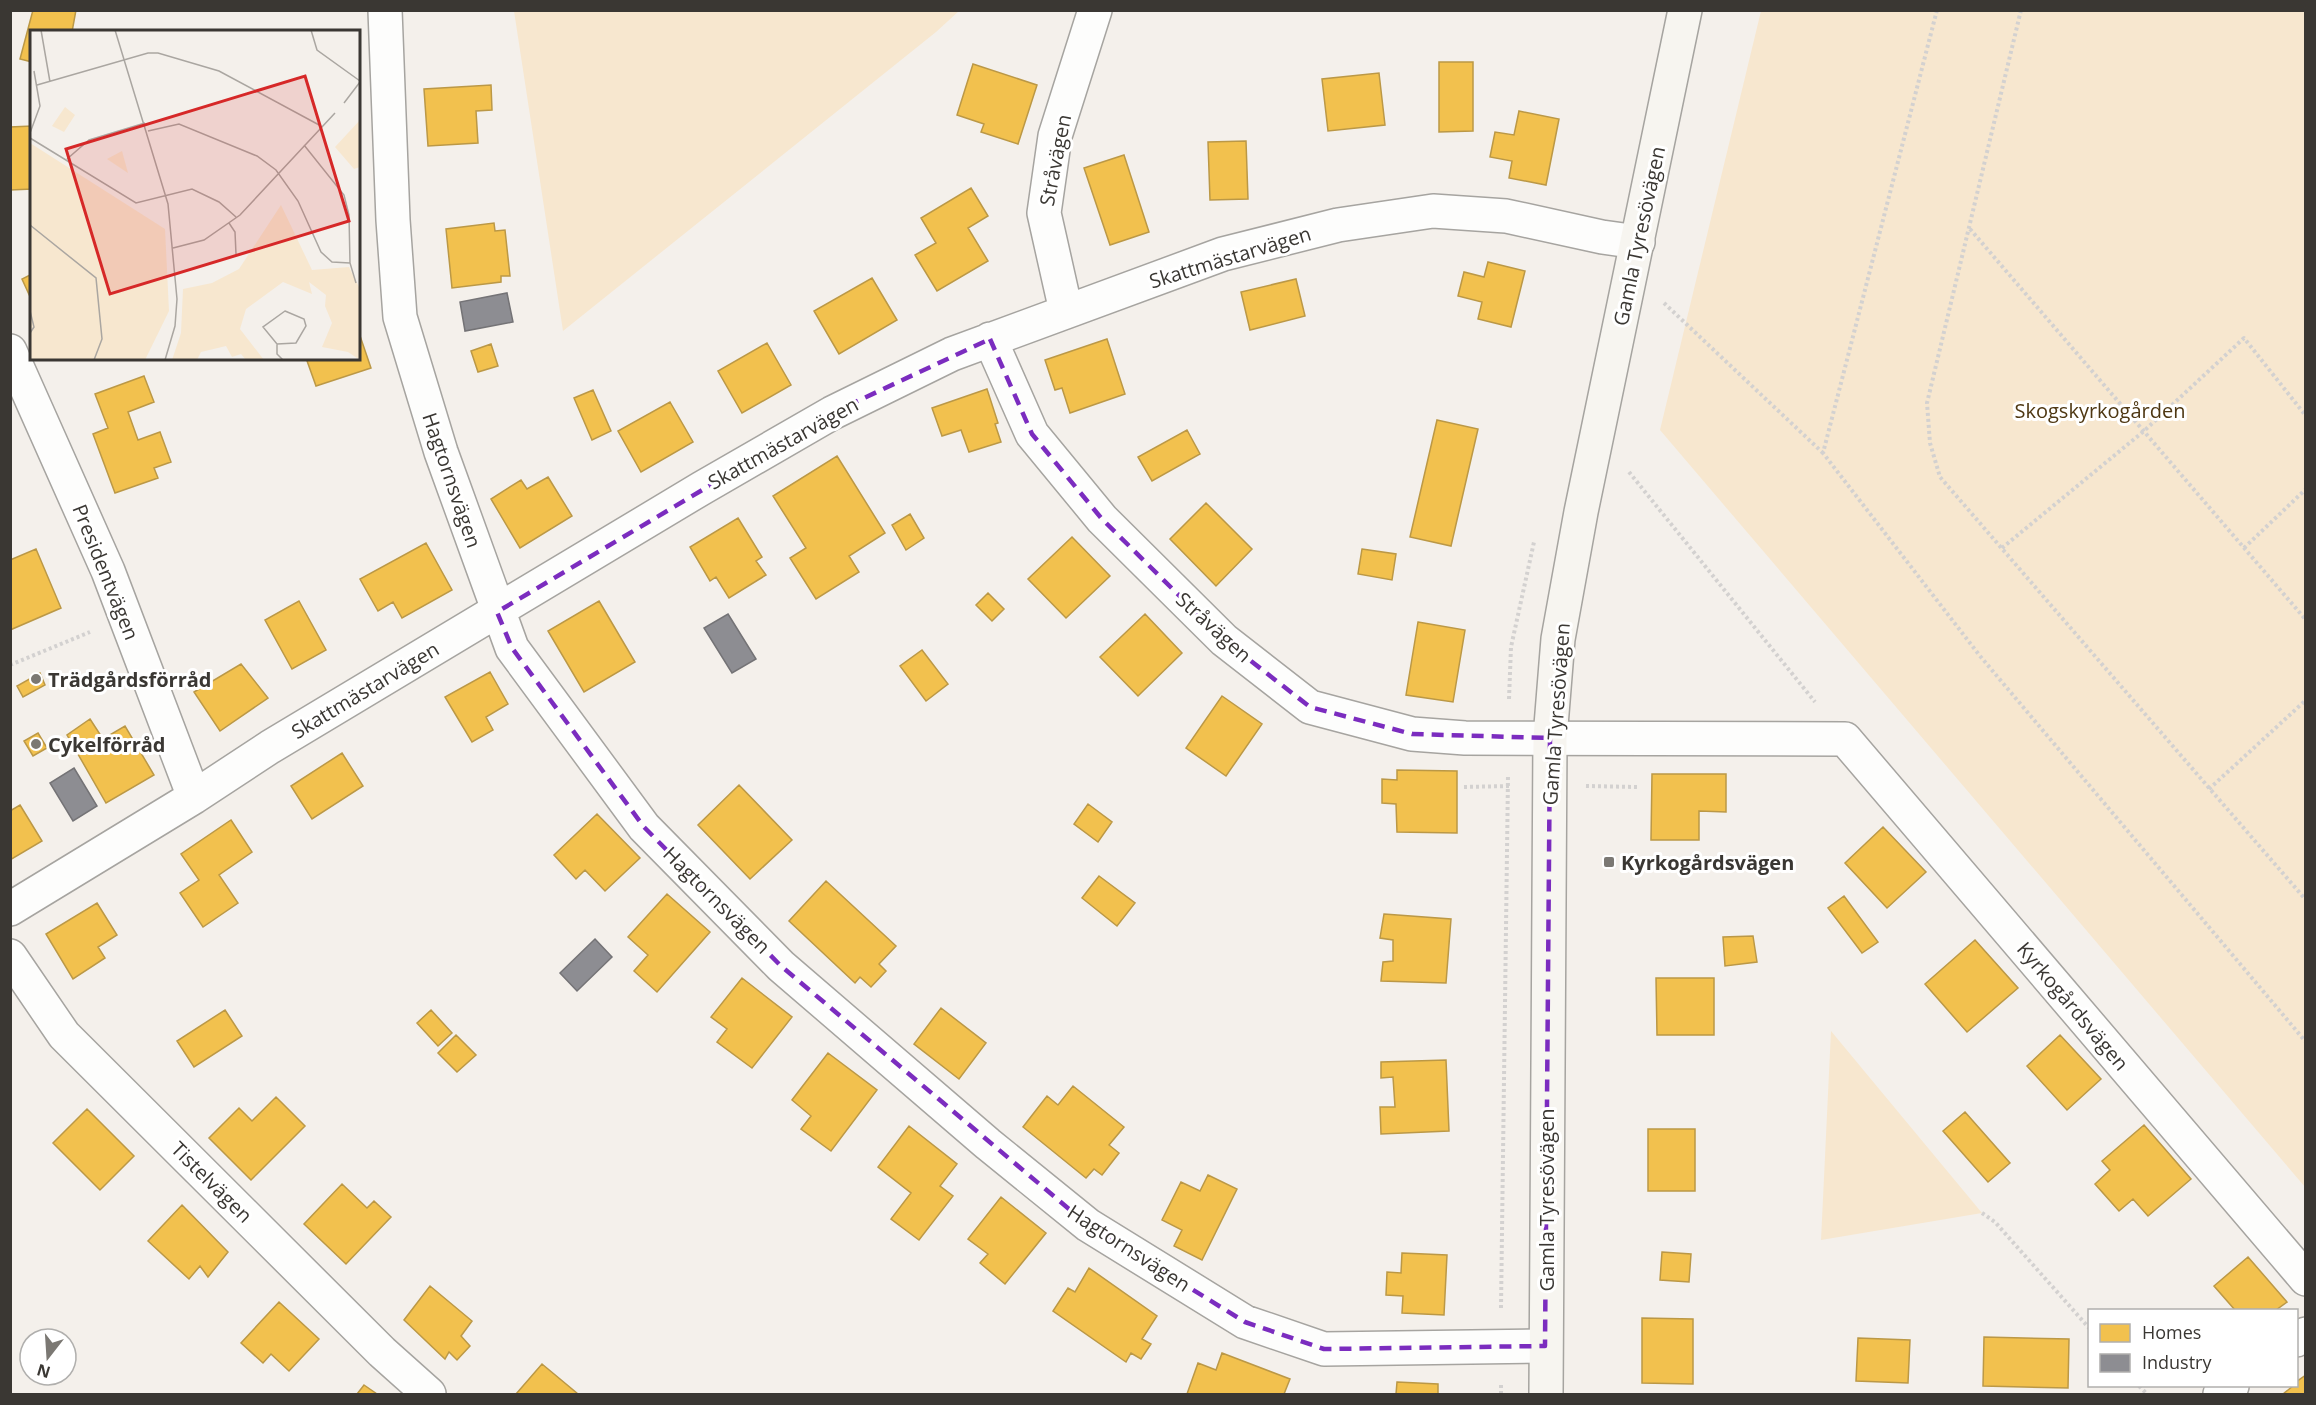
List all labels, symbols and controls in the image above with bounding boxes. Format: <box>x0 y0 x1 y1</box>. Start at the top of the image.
inset map <box>30 30 360 360</box>
street label: Stråvägen <box>1033 112 1077 208</box>
street label: Gamla Tyresövägen <box>1607 144 1671 328</box>
street label: Skattmästarvägen <box>1146 220 1314 294</box>
street label: Skattmästarvägen <box>703 390 863 496</box>
park label: Skogskyrkogården <box>2014 397 2186 424</box>
street label: Hagtornsvägen <box>416 409 488 551</box>
street label: Presidentvägen <box>66 500 146 644</box>
street label: Stråvägen <box>1170 586 1258 668</box>
street label: Gamla Tyresövägen <box>1536 622 1576 806</box>
street label: Skattmästarvägen <box>286 635 444 745</box>
place label: Trädgårdsförråd <box>48 666 212 693</box>
marker: Trädgårdsförråd <box>29 672 43 686</box>
place label: Cykelförråd <box>48 731 165 758</box>
marker: Cykelförråd <box>29 737 43 751</box>
street label: Hagtornsvägen <box>657 840 777 960</box>
place label: Kyrkogårdsvägen <box>1621 849 1794 876</box>
marker: Kyrkogårdsvägen <box>1602 855 1616 869</box>
street label: Kyrkogårdsvägen <box>2011 936 2135 1076</box>
street label: Gamla Tyresövägen <box>1533 1109 1560 1292</box>
street label: Tistelvägen <box>166 1136 258 1228</box>
street label: Hagtornsvägen <box>1062 1198 1196 1298</box>
legend <box>2088 1309 2298 1387</box>
text: Homes <box>2142 1320 2201 1344</box>
north arrow <box>18 1327 78 1387</box>
text: Industry <box>2142 1350 2212 1374</box>
text: N <box>34 1359 53 1384</box>

